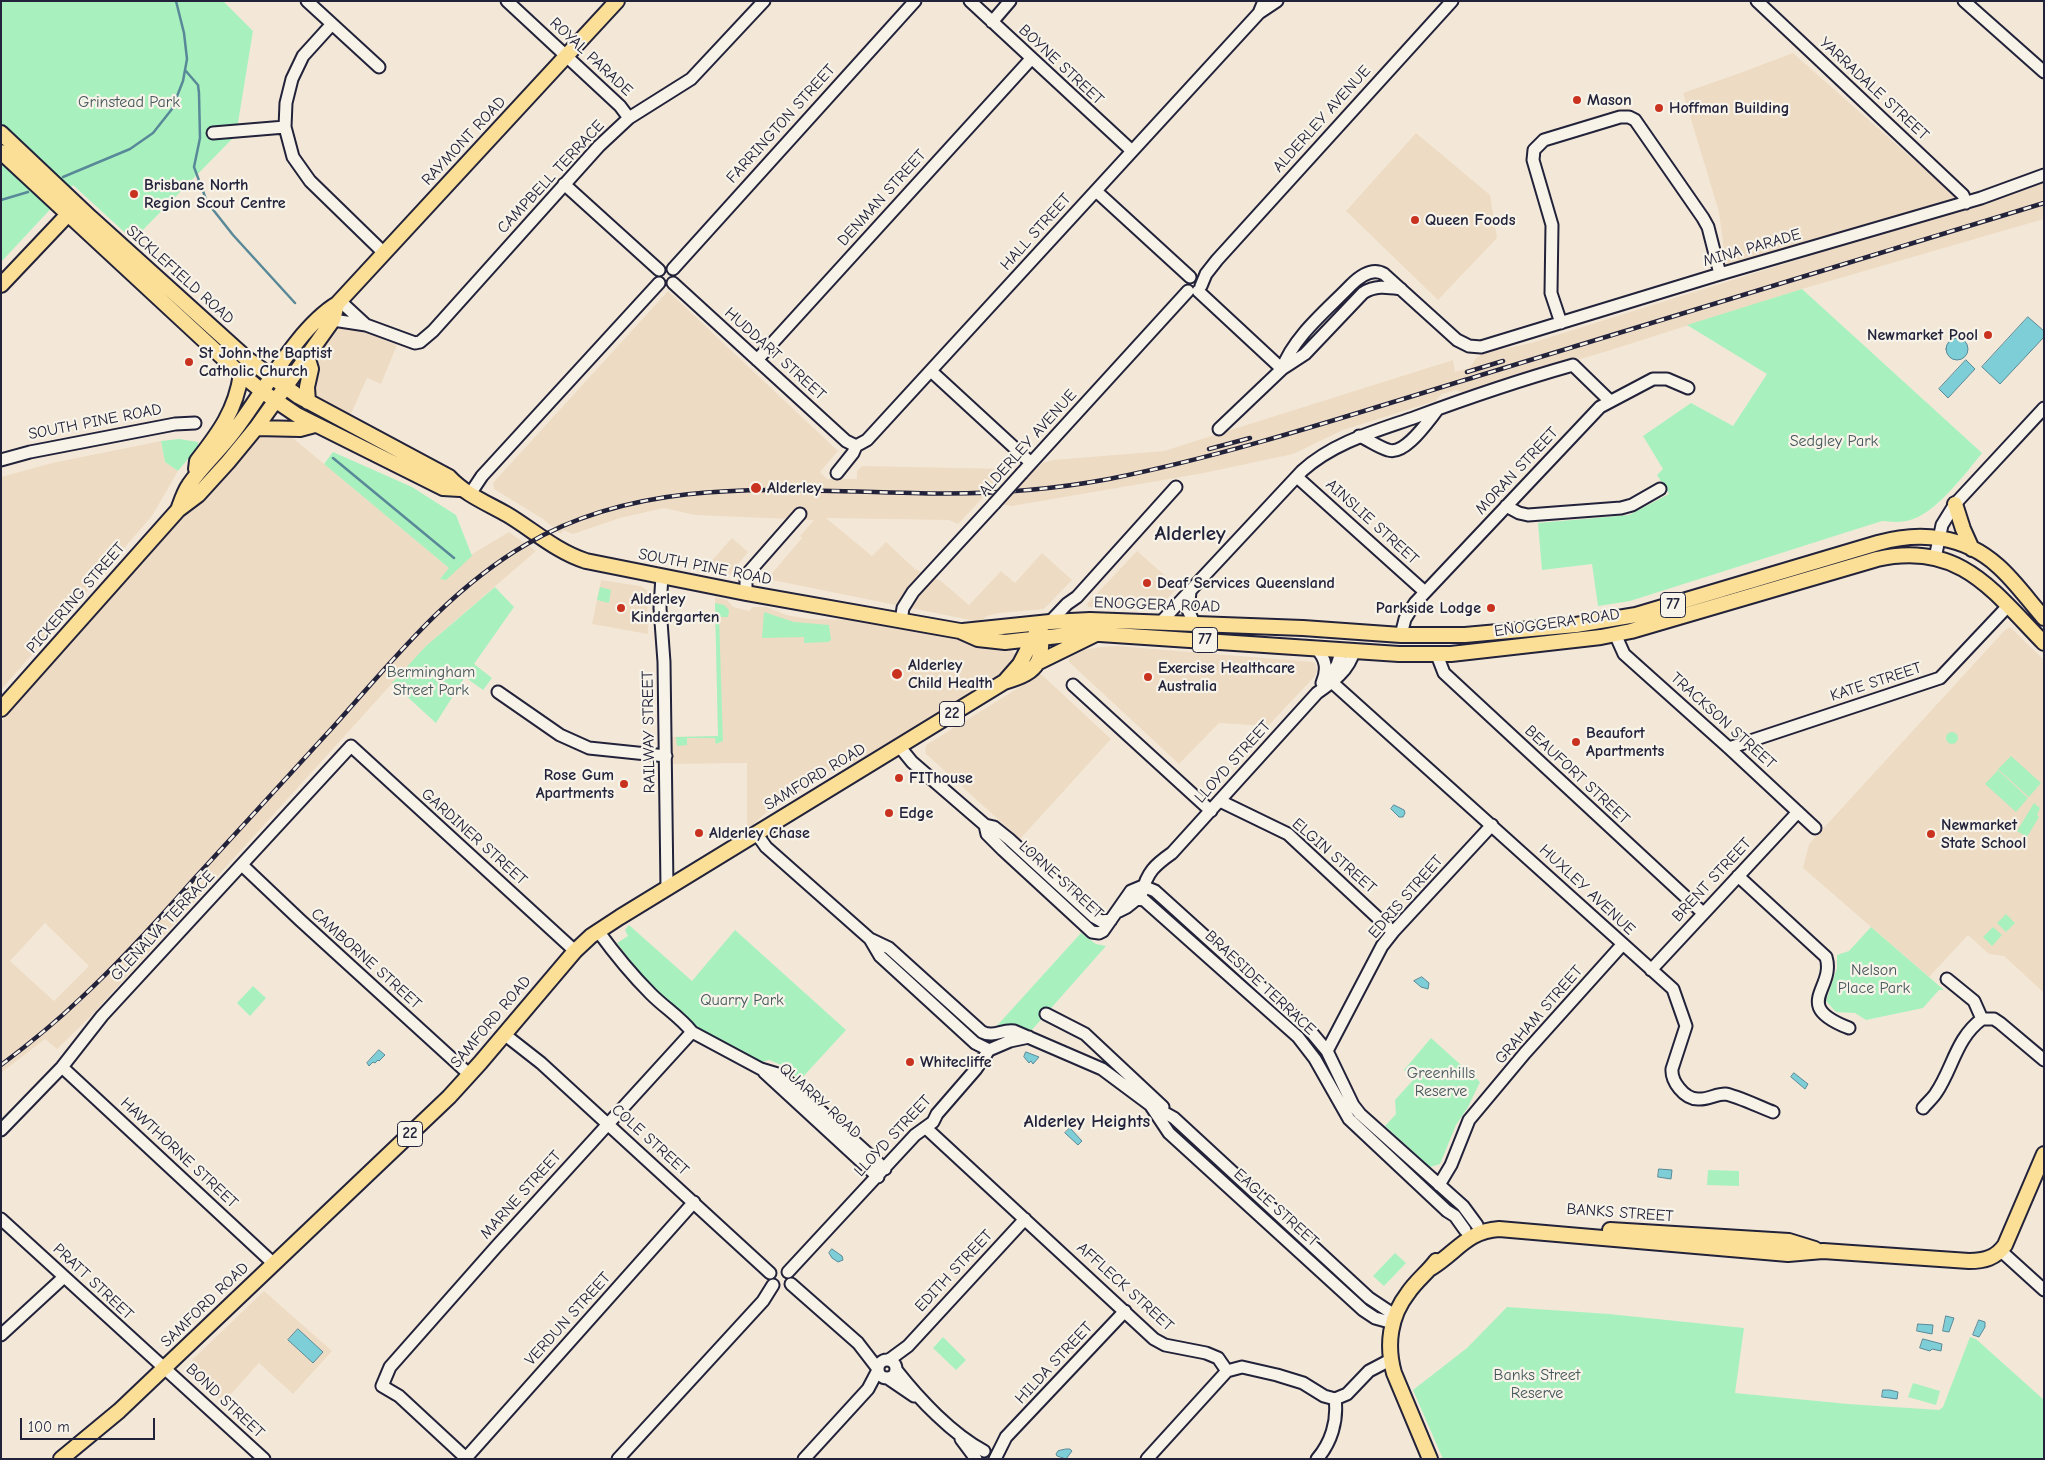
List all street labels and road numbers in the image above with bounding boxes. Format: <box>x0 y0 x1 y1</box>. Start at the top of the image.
street label: ROYAL PARADE <box>546 14 636 100</box>
street label: BOYNE STREET <box>1015 21 1107 109</box>
street label: YARRADALE STREET <box>1815 33 1933 145</box>
street label: FARRINGTON STREET <box>722 60 840 188</box>
street label: ALDERLEY AVENUE <box>1269 62 1375 176</box>
street label: RAYMONT ROAD <box>418 93 510 189</box>
street label: CAMPBELL TERRACE <box>493 116 609 238</box>
street label: DENMAN STREET <box>834 146 930 250</box>
street label: HALL STREET <box>997 190 1075 274</box>
street label: SICKLEFIELD ROAD <box>122 221 238 329</box>
street label: MINA PARADE <box>1701 225 1803 271</box>
street label: HUDDART STREET <box>720 303 830 405</box>
street label: ALDERLEY AVENUE <box>975 386 1081 500</box>
street label: SOUTH PINE ROAD <box>27 400 163 444</box>
street label: MORAN STREET <box>1472 423 1562 519</box>
street label: AINSLIE STREET <box>1322 475 1422 569</box>
street label: PICKERING STREET <box>23 539 129 657</box>
street label: SOUTH PINE ROAD <box>637 545 773 589</box>
road number: 77 <box>1660 592 1686 618</box>
street label: ENOGGERA ROAD <box>1094 593 1220 617</box>
street label: ENOGGERA ROAD <box>1493 605 1621 641</box>
road number: 77 <box>1192 628 1218 652</box>
street label: KATE STREET <box>1828 658 1924 706</box>
street label: TRACKSON STREET <box>1666 669 1780 773</box>
street label: RAILWAY STREET <box>638 670 660 794</box>
road number: 22 <box>940 702 964 726</box>
street label: LLOYD STREET <box>1191 717 1275 807</box>
street label: BEAUFORT STREET <box>1520 721 1634 829</box>
street label: SAMFORD ROAD <box>761 739 869 815</box>
street label: GARDINER STREET <box>417 785 531 889</box>
street label: ELGIN STREET <box>1288 814 1380 898</box>
street label: BRENT STREET <box>1668 834 1756 926</box>
street label: LORNE STREET <box>1015 837 1107 923</box>
street label: HUXLEY AVENUE <box>1535 841 1639 939</box>
street label: EDRIS STREET <box>1365 851 1447 943</box>
street label: GLENALVA TERRACE <box>107 867 219 985</box>
street label: CAMBORNE STREET <box>307 904 425 1014</box>
street label: BRAESIDE TERRACE <box>1201 927 1319 1039</box>
street label: GRAHAM STREET <box>1491 962 1587 1068</box>
street label: SAMFORD ROAD <box>447 972 535 1072</box>
street label: QUARRY ROAD <box>775 1059 865 1143</box>
street label: LLOYD STREET <box>850 1091 936 1181</box>
street label: HAWTHORNE STREET <box>116 1094 242 1212</box>
street label: COLE STREET <box>607 1100 693 1180</box>
road number: 22 <box>398 1122 422 1146</box>
street label: MARNE STREET <box>476 1147 566 1243</box>
street label: EAGLE STREET <box>1230 1165 1322 1251</box>
street label: BANKS STREET <box>1566 1200 1674 1226</box>
street label: EDITH STREET <box>911 1226 997 1316</box>
street label: AFFLECK STREET <box>1073 1238 1177 1336</box>
street label: PRATT STREET <box>49 1240 137 1324</box>
street label: SAMFORD ROAD <box>157 1258 253 1352</box>
street label: VERDUN STREET <box>521 1268 615 1370</box>
street label: HILDA STREET <box>1011 1318 1097 1408</box>
street label: BOND STREET <box>182 1360 268 1442</box>

